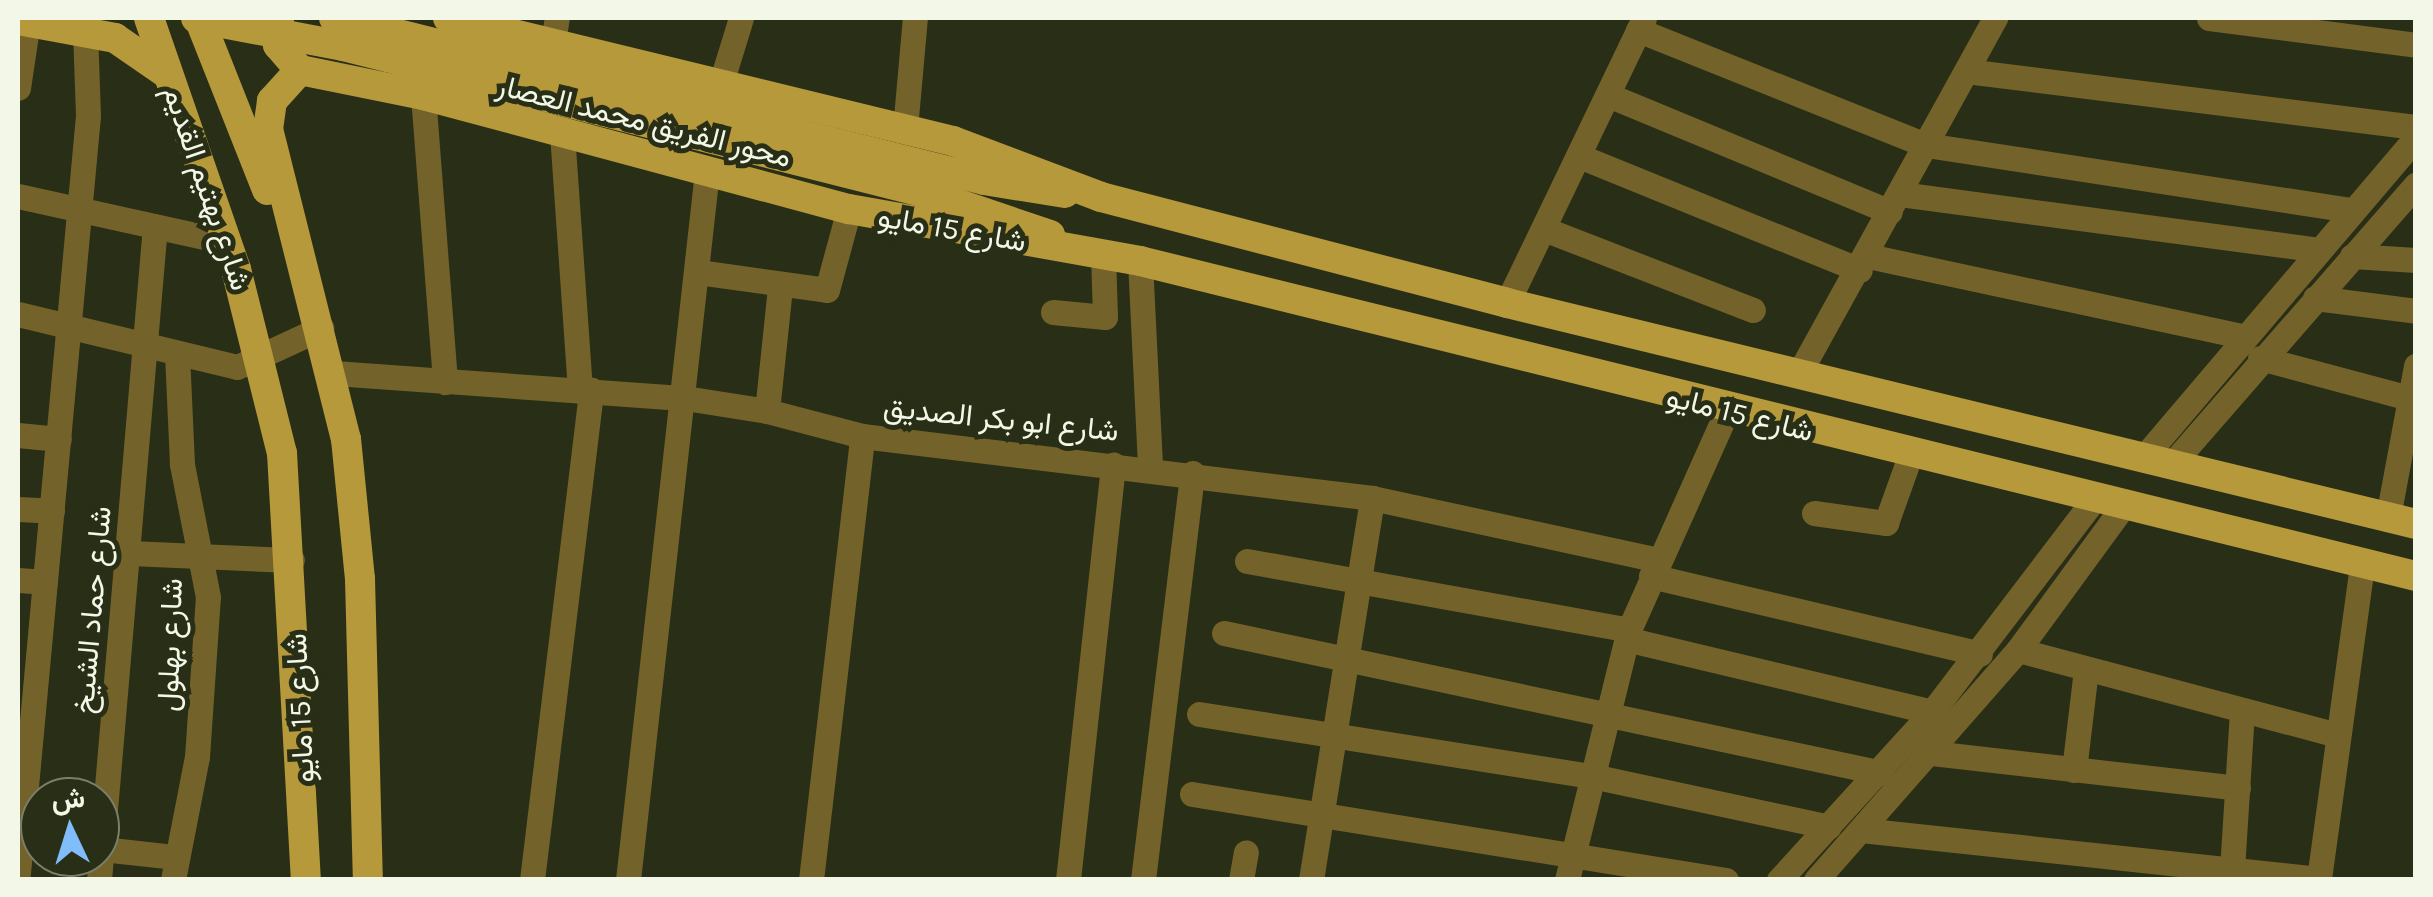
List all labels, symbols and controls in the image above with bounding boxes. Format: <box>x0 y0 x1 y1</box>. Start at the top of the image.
street label: محور الفريق محمد العصار <box>493 67 795 175</box>
street label: شارع بهتيم القديم <box>155 81 259 295</box>
street label: شارع 15 مايو <box>875 198 1029 260</box>
street label: شارع 15 مايو <box>1663 378 1817 450</box>
street label: شارع ابو بكر الصديق <box>882 389 1120 449</box>
street label: شارع حماد الشيخ <box>65 505 119 715</box>
street label: شارع بهلول <box>150 578 190 712</box>
street label: شارع 15 مايو <box>278 632 322 784</box>
north arrow <box>20 777 120 877</box>
text: ش <box>50 781 86 816</box>

